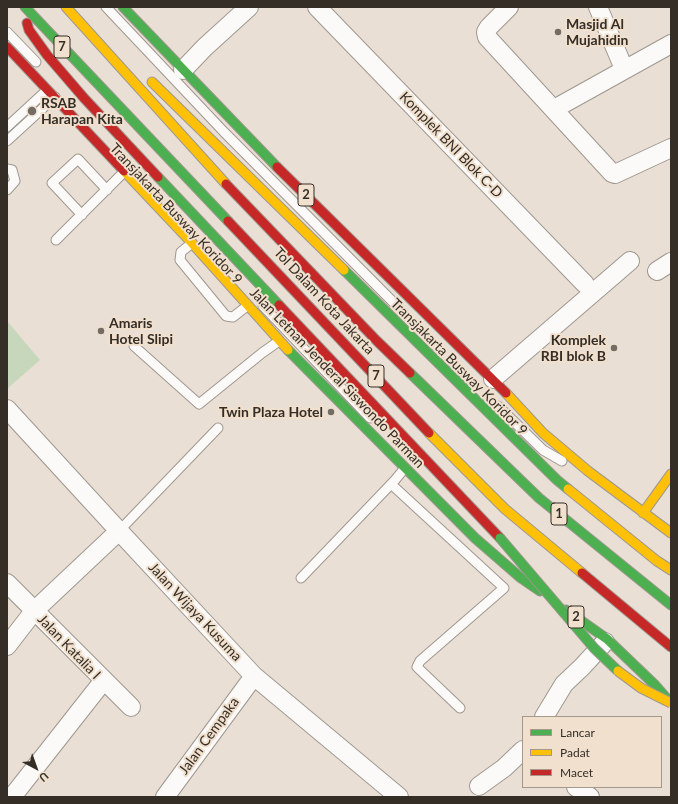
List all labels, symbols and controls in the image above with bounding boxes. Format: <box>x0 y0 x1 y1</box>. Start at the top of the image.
place label: Masjid Al Mujahidin <box>566 16 629 48</box>
marker: Masjid Al Mujahidin <box>553 27 563 37</box>
road number: 7 <box>54 36 70 58</box>
street label: Komplek BNI Blok C-D <box>396 89 506 201</box>
place label: RSAB Harapan Kita <box>41 95 123 128</box>
marker: RSAB Harapan Kita <box>26 105 38 117</box>
street label: Transjakarta Busway Koridor 9 <box>106 140 246 288</box>
road number: 2 <box>298 184 314 206</box>
street label: Tol Dalam Kota Jakarta <box>270 244 378 358</box>
street label: Jalan Letnan Jenderal Siswondo Parman <box>246 284 428 472</box>
street label: Transjakarta Busway Koridor 9 <box>387 295 531 439</box>
place label: Amaris Hotel Slipi <box>109 315 173 348</box>
marker: Amaris Hotel Slipi <box>96 326 106 336</box>
place label: Komplek RBI blok B <box>541 332 606 364</box>
marker: Komplek RBI blok B <box>609 343 619 353</box>
road number: 7 <box>368 365 384 387</box>
place label: Twin Plaza Hotel <box>219 404 323 420</box>
marker: Twin Plaza Hotel <box>326 407 336 417</box>
road number: 1 <box>551 503 567 525</box>
street label: Jalan Wijaya Kusuma <box>145 559 245 665</box>
road number: 2 <box>568 606 584 628</box>
street label: Jalan Katalia I <box>34 611 104 683</box>
street label: Jalan Cempaka <box>175 694 243 778</box>
legend <box>522 716 662 788</box>
text: Lancar <box>560 725 595 740</box>
text: Padat <box>560 745 590 760</box>
north arrow <box>16 748 56 788</box>
text: Macet <box>560 765 593 780</box>
text: U <box>37 770 52 785</box>

